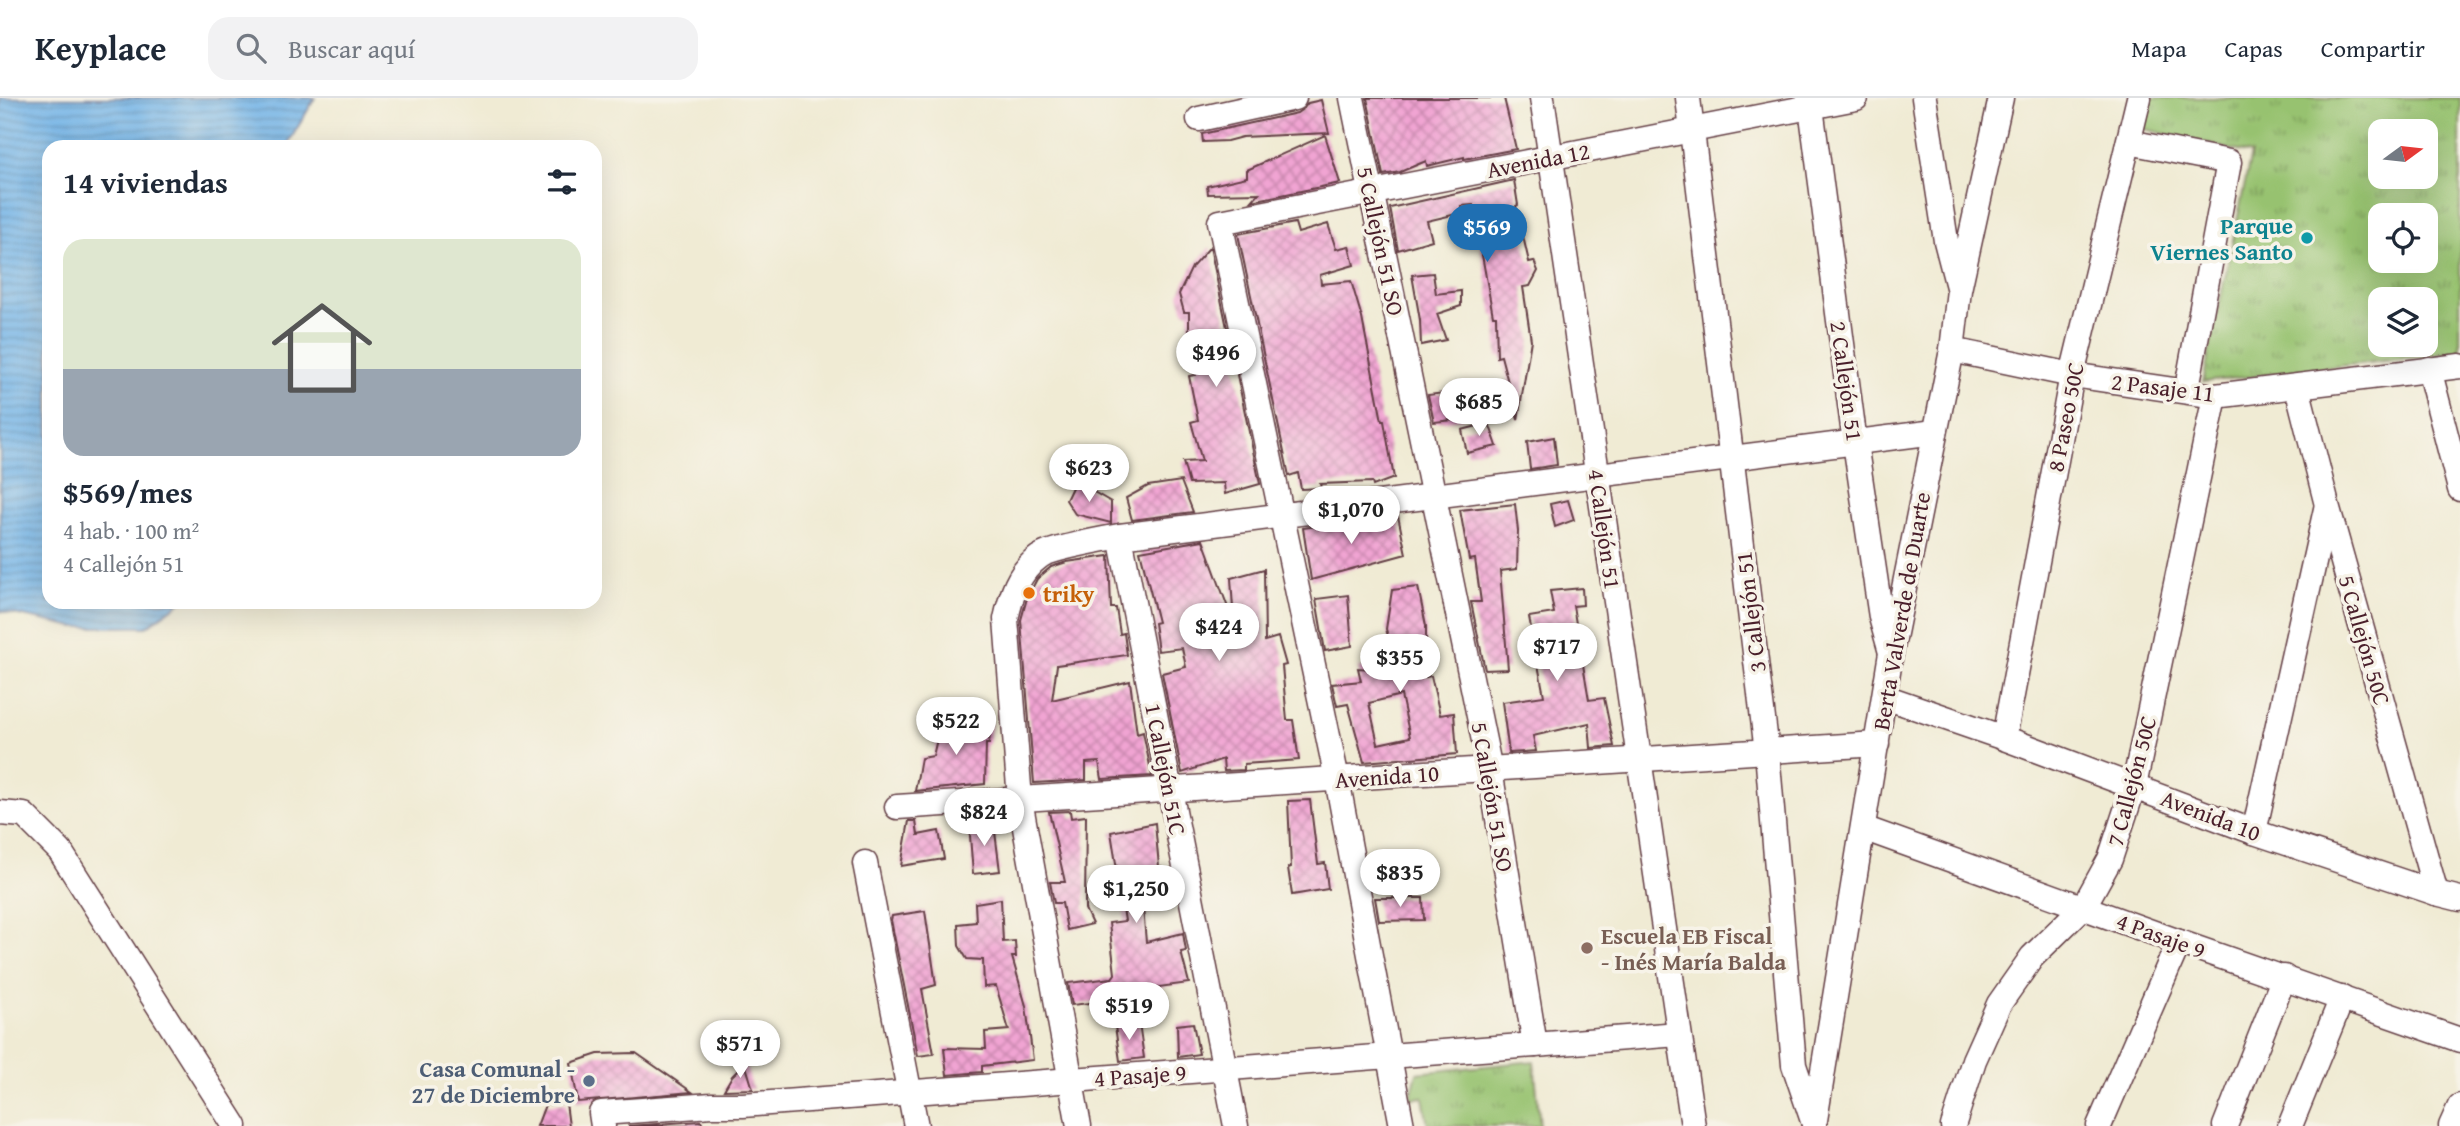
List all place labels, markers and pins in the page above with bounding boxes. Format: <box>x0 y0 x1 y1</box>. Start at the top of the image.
pin: $569 <box>1446 204 1528 264</box>
place label: Parque Viernes Santo <box>2150 209 2293 268</box>
marker: Parque Viernes Santo <box>2299 230 2315 246</box>
pin: $496 <box>1175 330 1257 389</box>
pin: $685 <box>1438 378 1520 438</box>
pin: $623 <box>1048 444 1130 504</box>
pin: $1,070 <box>1294 486 1408 546</box>
place label: triky <box>1043 577 1094 610</box>
marker: triky <box>1021 585 1037 601</box>
pin: $424 <box>1178 603 1260 663</box>
pin: $717 <box>1516 624 1598 683</box>
pin: $355 <box>1359 634 1441 694</box>
pin: $522 <box>915 698 997 757</box>
pin: $824 <box>943 788 1025 848</box>
pin: $835 <box>1359 850 1441 909</box>
pin: $1,250 <box>1079 866 1193 925</box>
place label: Escuela EB Fiscal - Inés María Balda <box>1601 919 1786 978</box>
marker: Escuela EB Fiscal - Inés María Balda <box>1579 940 1595 956</box>
pin: $519 <box>1088 982 1170 1042</box>
pin: $571 <box>699 1020 781 1080</box>
place label: Casa Comunal - 27 de Diciembre <box>412 1052 575 1111</box>
marker: Casa Comunal - 27 de Diciembre <box>581 1073 597 1089</box>

